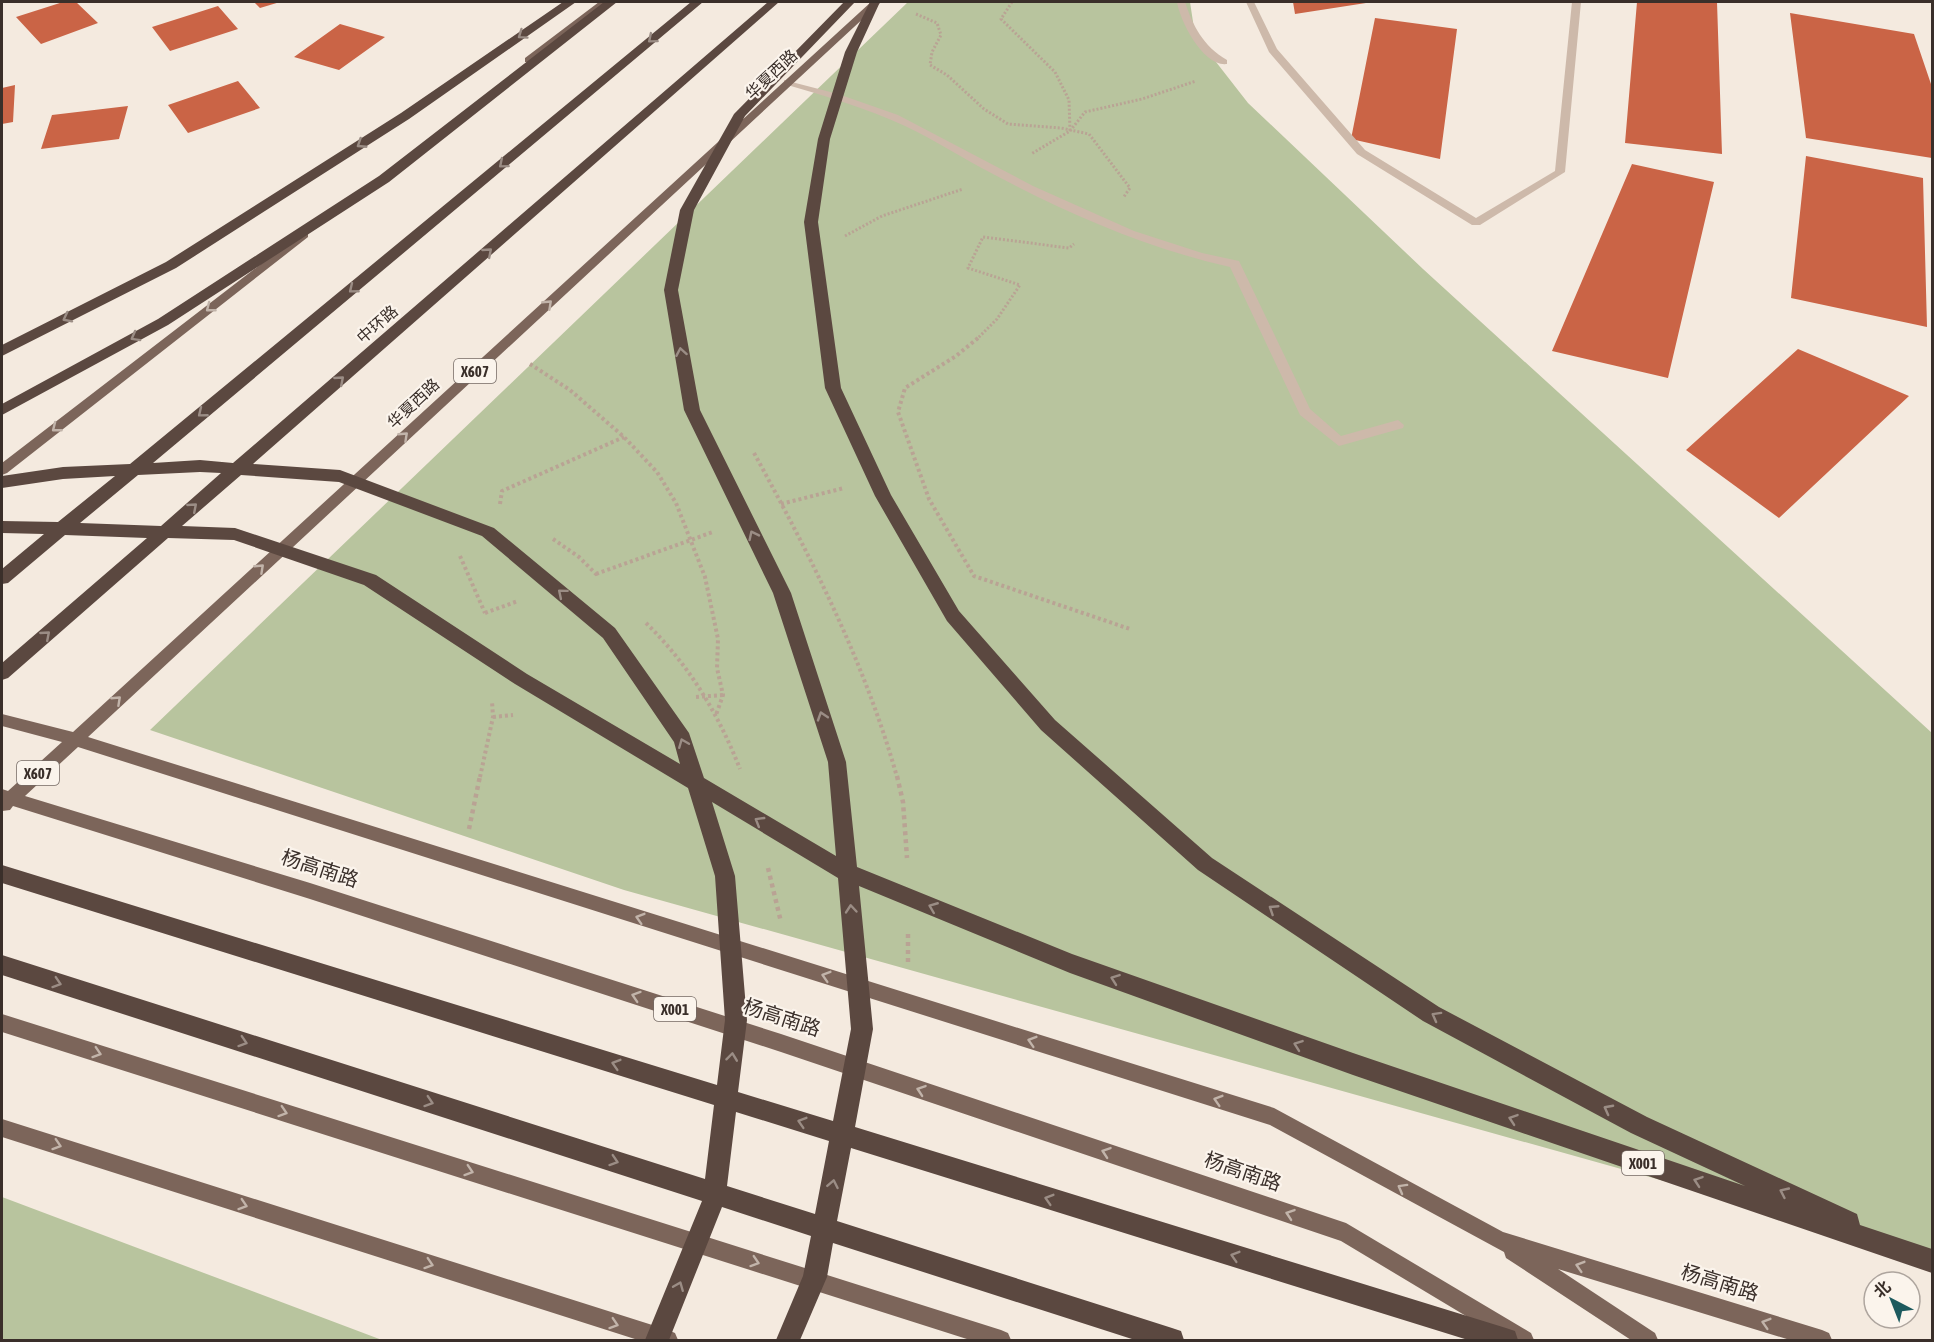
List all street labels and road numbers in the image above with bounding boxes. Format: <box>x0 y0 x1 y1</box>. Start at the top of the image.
street label: 华夏西路 <box>741 46 801 102</box>
street label: 中环路 <box>353 301 401 347</box>
road number: X607 <box>454 359 496 383</box>
street label: 华夏西路 <box>383 375 443 431</box>
road number: X607 <box>17 761 59 785</box>
street label: 杨高南路 <box>278 845 362 891</box>
street label: 杨高南路 <box>740 994 824 1040</box>
road number: X001 <box>654 997 696 1021</box>
street label: 杨高南路 <box>1201 1147 1285 1195</box>
road number: X001 <box>1622 1151 1664 1175</box>
street label: 杨高南路 <box>1678 1259 1762 1305</box>

